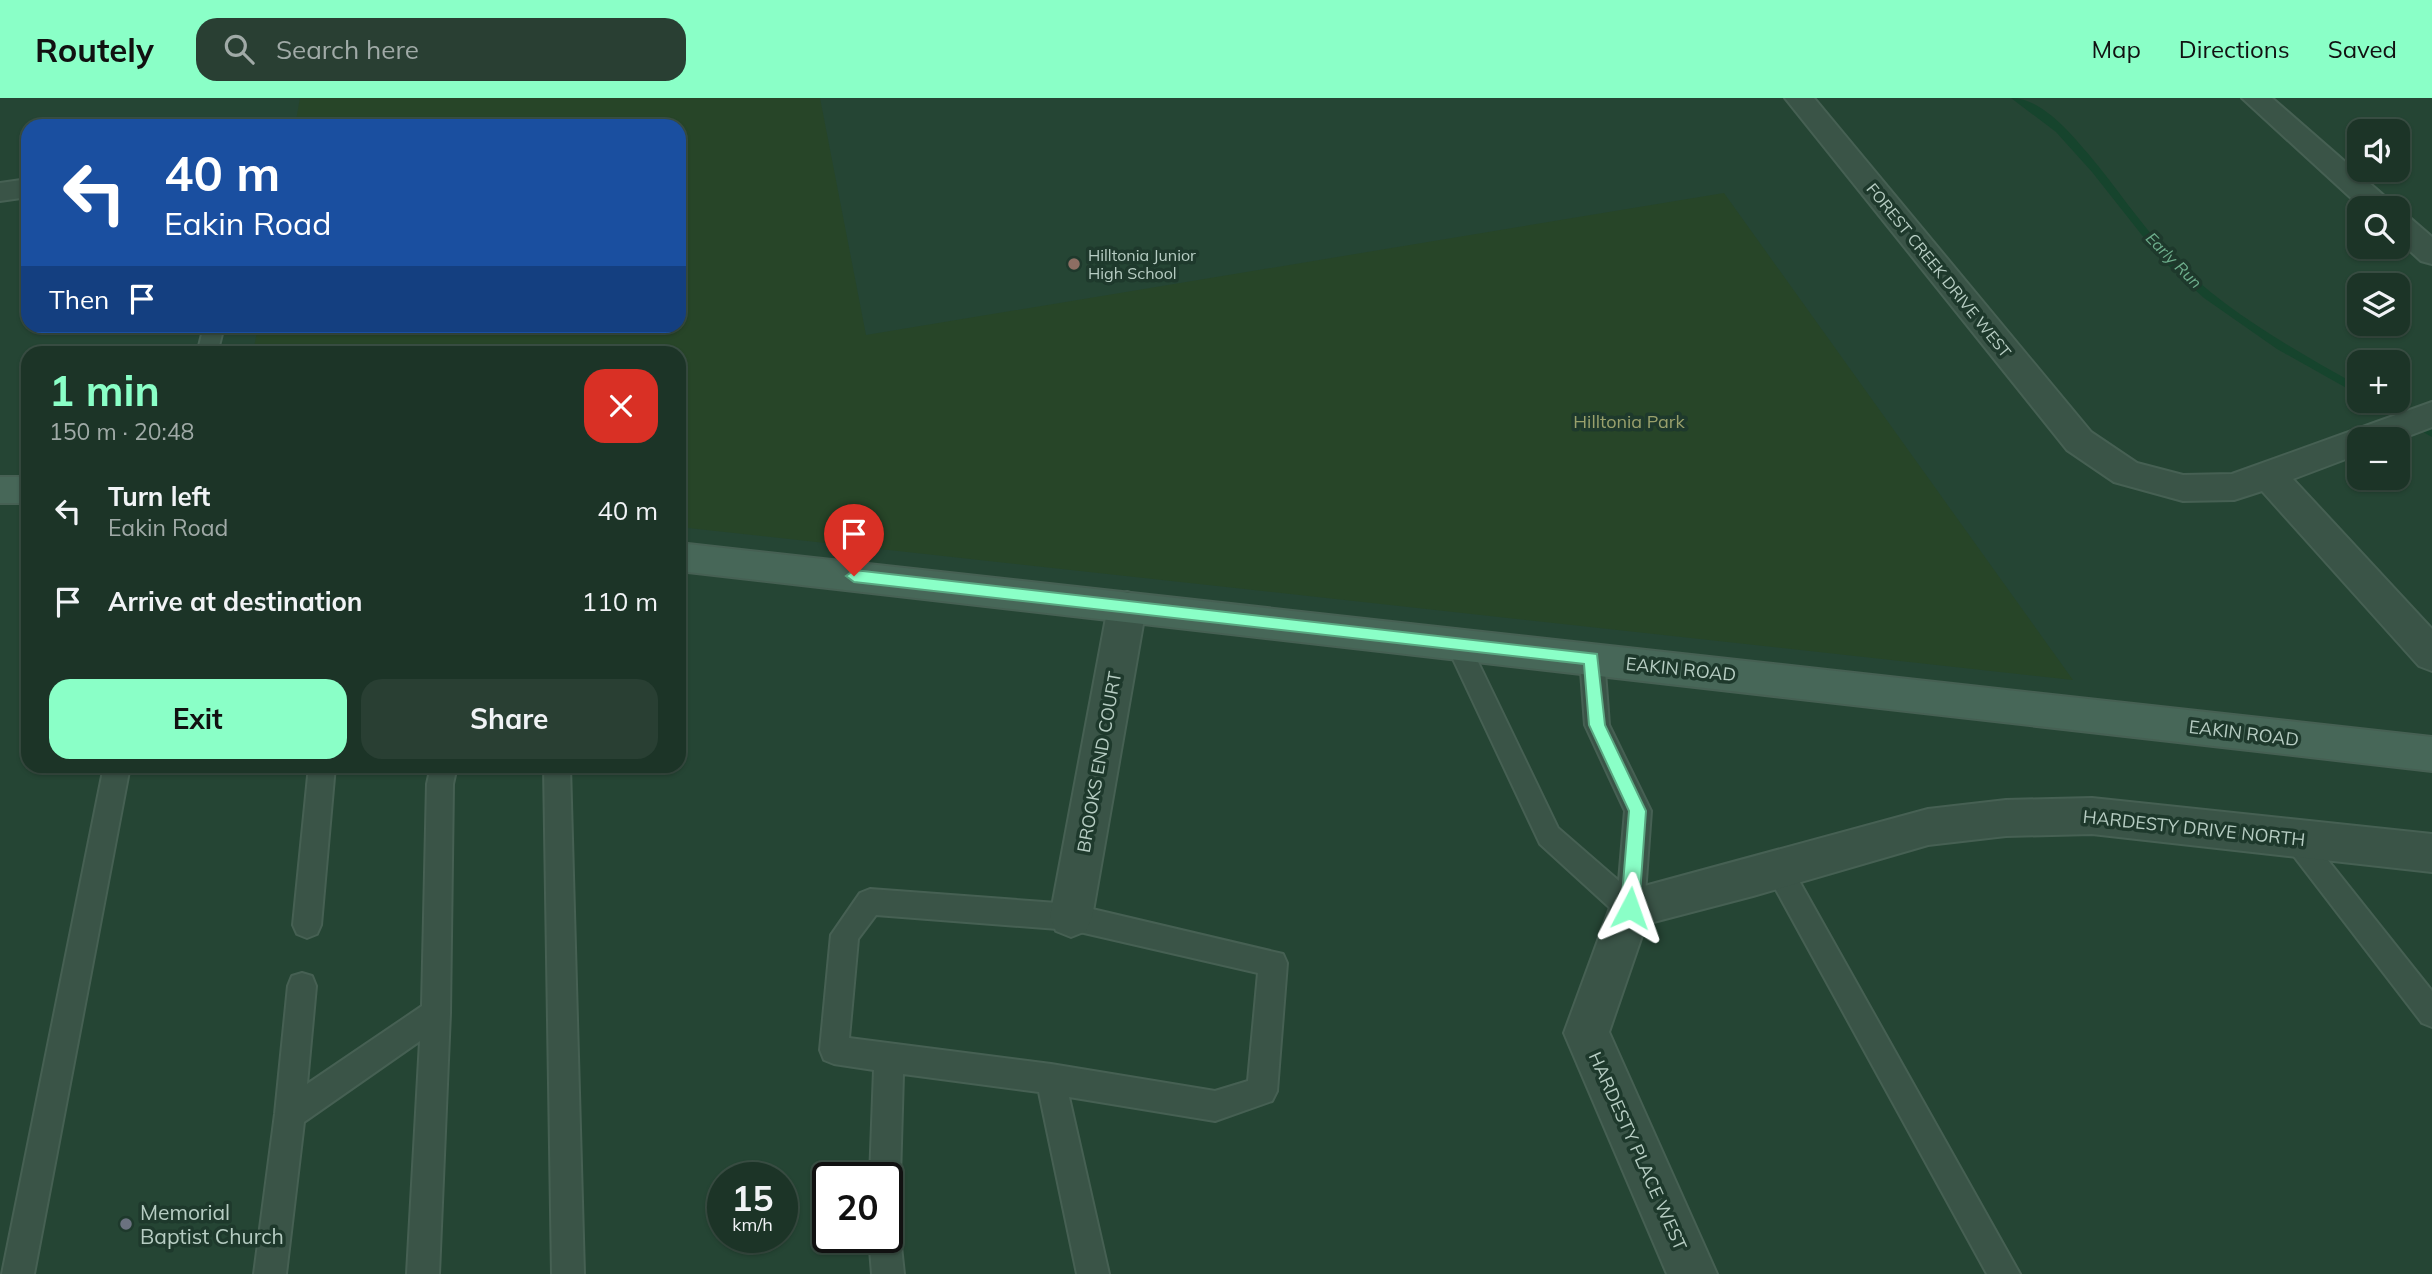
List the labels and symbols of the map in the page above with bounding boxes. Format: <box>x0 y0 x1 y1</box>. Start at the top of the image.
street label: FOREST CREEK DRIVE WEST <box>1862 179 2016 361</box>
water label: Early Run <box>2142 228 2206 292</box>
place label: Hilltonia Junior High School <box>1088 245 1196 283</box>
marker: Hilltonia Junior High School <box>1066 256 1082 272</box>
park label: Hilltonia Park <box>1573 410 1685 433</box>
pin <box>824 504 884 576</box>
street label: EAKIN ROAD <box>1625 652 1737 686</box>
street label: BROOKS END COURT <box>1072 670 1126 854</box>
street label: EAKIN ROAD <box>2188 715 2300 751</box>
street label: HARDESTY DRIVE NORTH <box>2082 805 2306 851</box>
position arrow <box>1593 871 1667 945</box>
street label: HARDESTY PLACE WEST <box>1584 1048 1692 1254</box>
speed limit sign: 20 <box>812 1162 903 1253</box>
place label: Memorial Baptist Church <box>140 1199 284 1249</box>
marker: Memorial Baptist Church <box>118 1216 134 1232</box>

